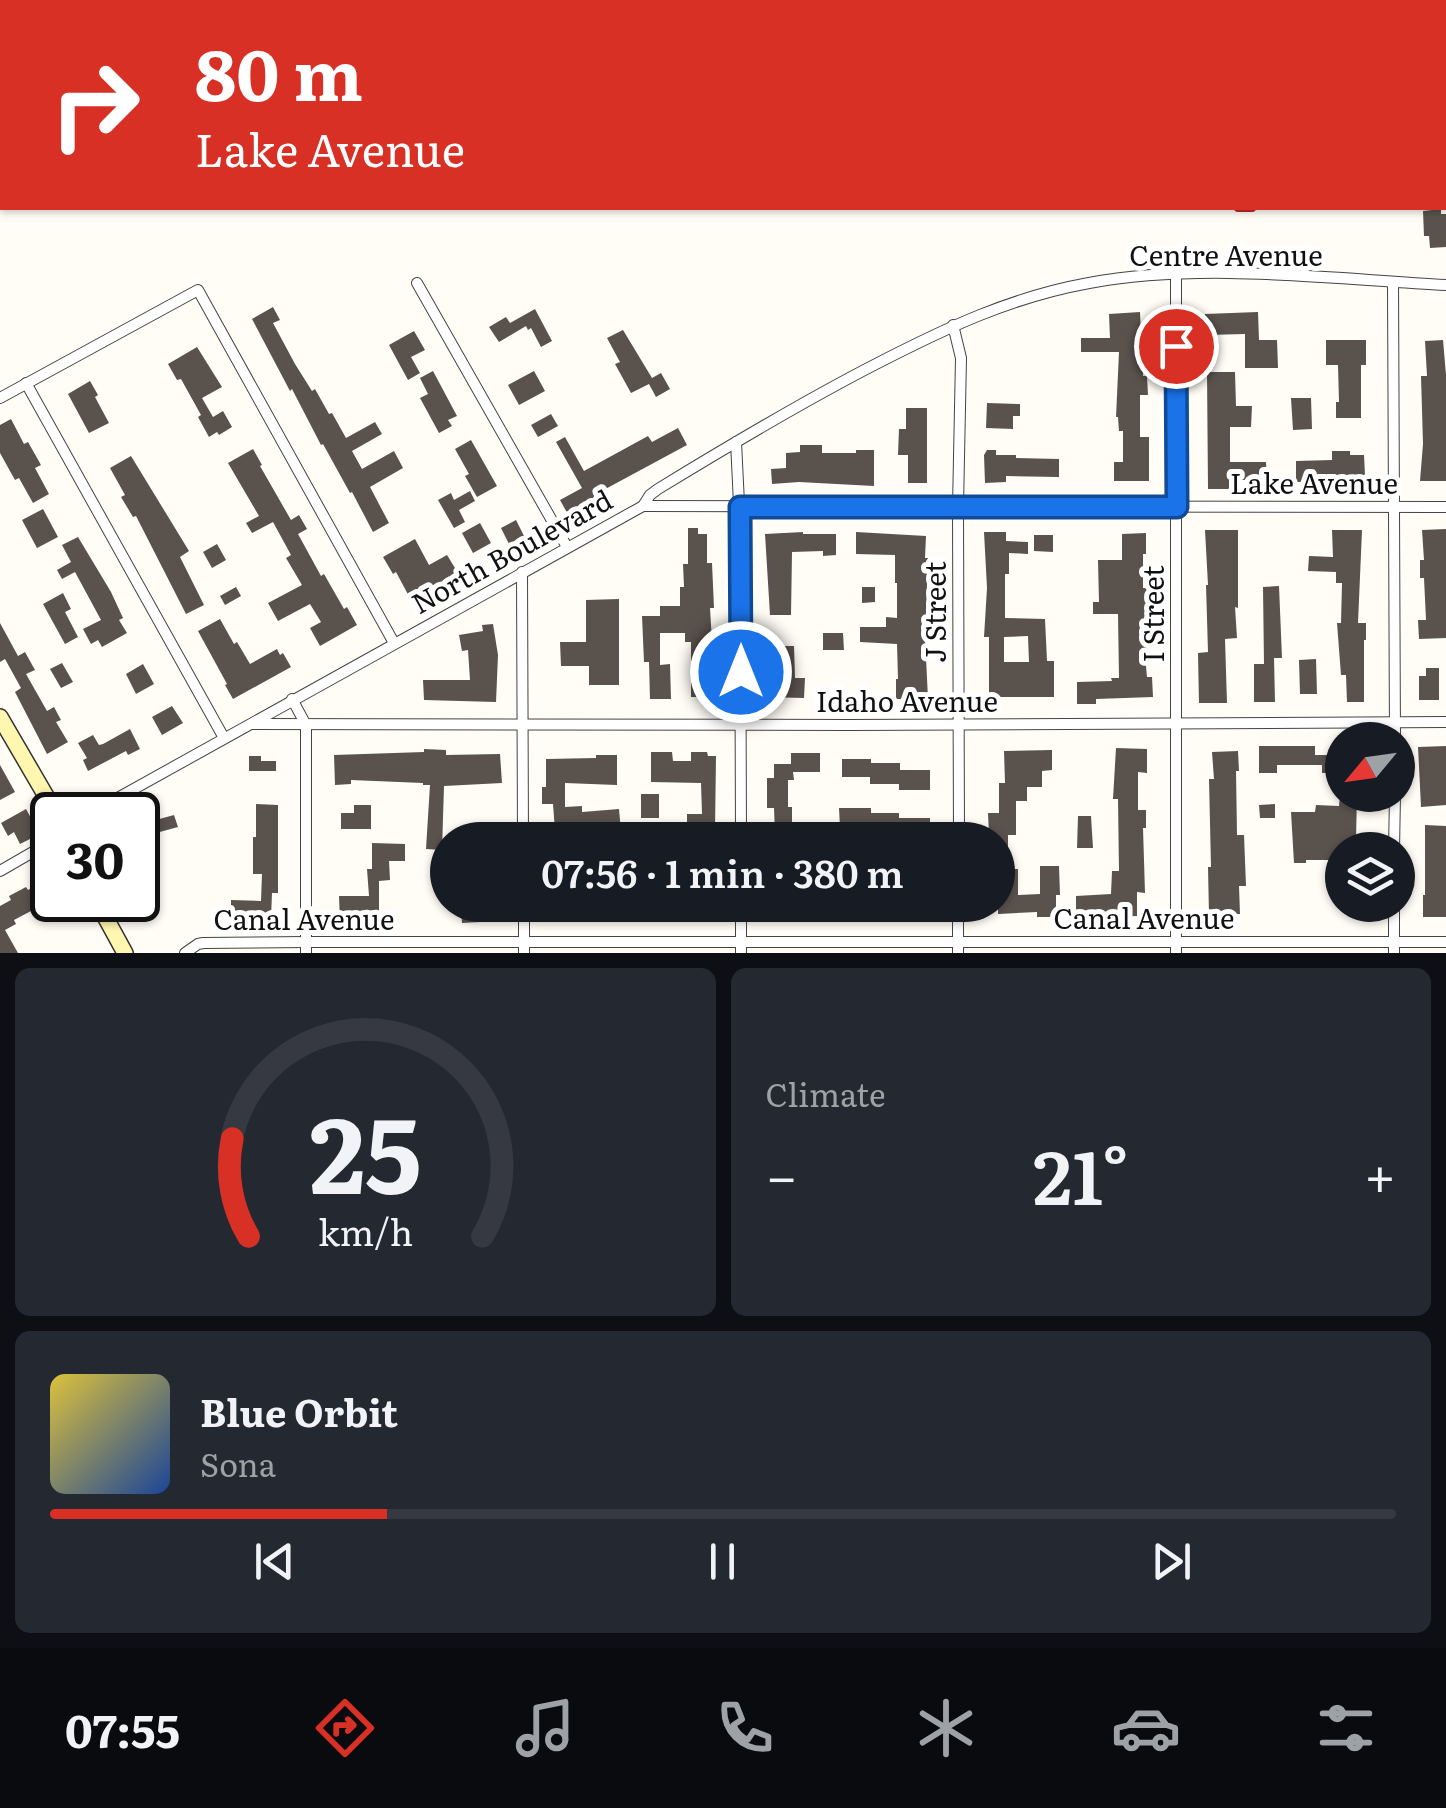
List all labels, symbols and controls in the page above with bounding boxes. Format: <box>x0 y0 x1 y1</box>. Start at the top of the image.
text: 80 m <box>195 19 363 123</box>
icon: right <box>30 40 160 170</box>
text: Lake Avenue <box>195 114 465 181</box>
street label: Centre Avenue <box>1129 233 1323 275</box>
pin <box>1134 304 1219 389</box>
icon: arrive <box>1149 319 1204 374</box>
street label: Lake Avenue <box>1230 461 1398 503</box>
street label: North Boulevard <box>403 478 619 623</box>
street label: J Street <box>913 561 955 663</box>
street label: I Street <box>1131 565 1173 663</box>
position arrow <box>689 620 793 724</box>
street label: Idaho Avenue <box>816 679 998 721</box>
north arrow <box>1325 722 1415 812</box>
map controls <box>1325 722 1415 922</box>
speed limit sign: 30 <box>30 792 160 922</box>
button: layers <box>1325 832 1415 922</box>
text: 07:56 · 1 min · 380 m <box>541 843 904 900</box>
street label: Canal Avenue <box>1053 896 1235 938</box>
street label: Canal Avenue <box>213 897 395 939</box>
text: Climate <box>766 1069 886 1117</box>
text: 25 <box>309 1072 421 1226</box>
text: 21° <box>1033 1117 1129 1228</box>
text: − <box>766 1132 798 1214</box>
text: + <box>1364 1132 1396 1214</box>
text: km/h <box>318 1204 413 1257</box>
text: Blue Orbit <box>200 1382 398 1439</box>
text: Sona <box>200 1439 276 1487</box>
icon: previous <box>247 1534 302 1589</box>
icon: pause <box>695 1534 750 1589</box>
icon: next <box>1144 1534 1199 1589</box>
icon: directions <box>310 1693 380 1763</box>
icon: music <box>510 1693 580 1763</box>
icon: phone <box>710 1693 780 1763</box>
icon: climate <box>911 1693 981 1763</box>
icon: car <box>1111 1693 1181 1763</box>
icon: filters <box>1311 1693 1381 1763</box>
text: 07:55 <box>65 1695 180 1762</box>

